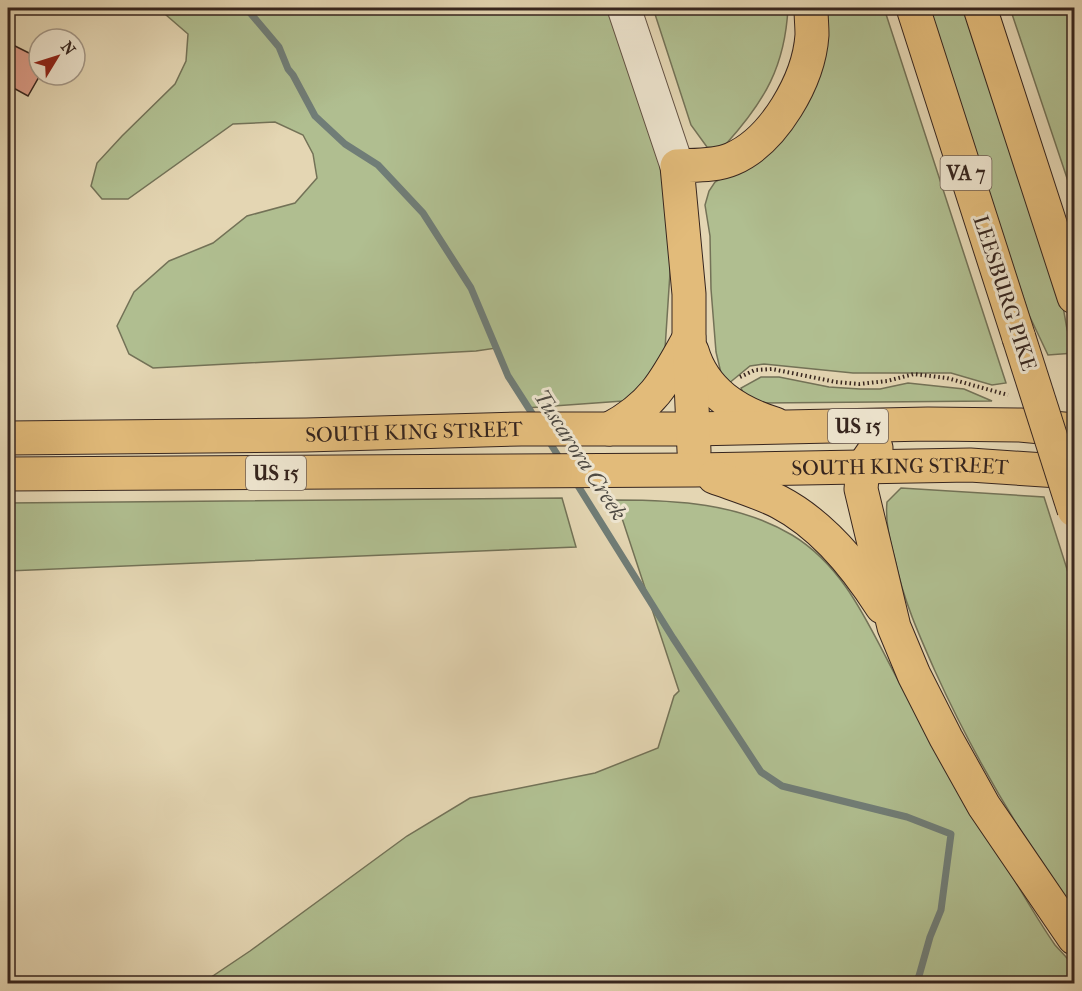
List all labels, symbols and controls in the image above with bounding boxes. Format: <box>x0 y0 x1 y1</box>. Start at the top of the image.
north arrow <box>27 27 87 87</box>
text: N <box>57 37 80 59</box>
road number: VA 7 <box>940 156 992 190</box>
street label: LEESBURG PIKE <box>969 212 1041 374</box>
water label: Tuscarora Creek <box>528 385 632 525</box>
road number: US 15 <box>828 409 888 443</box>
street label: SOUTH KING STREET <box>305 417 524 447</box>
street label: SOUTH KING STREET <box>791 453 1010 480</box>
road number: US 15 <box>246 456 306 490</box>

